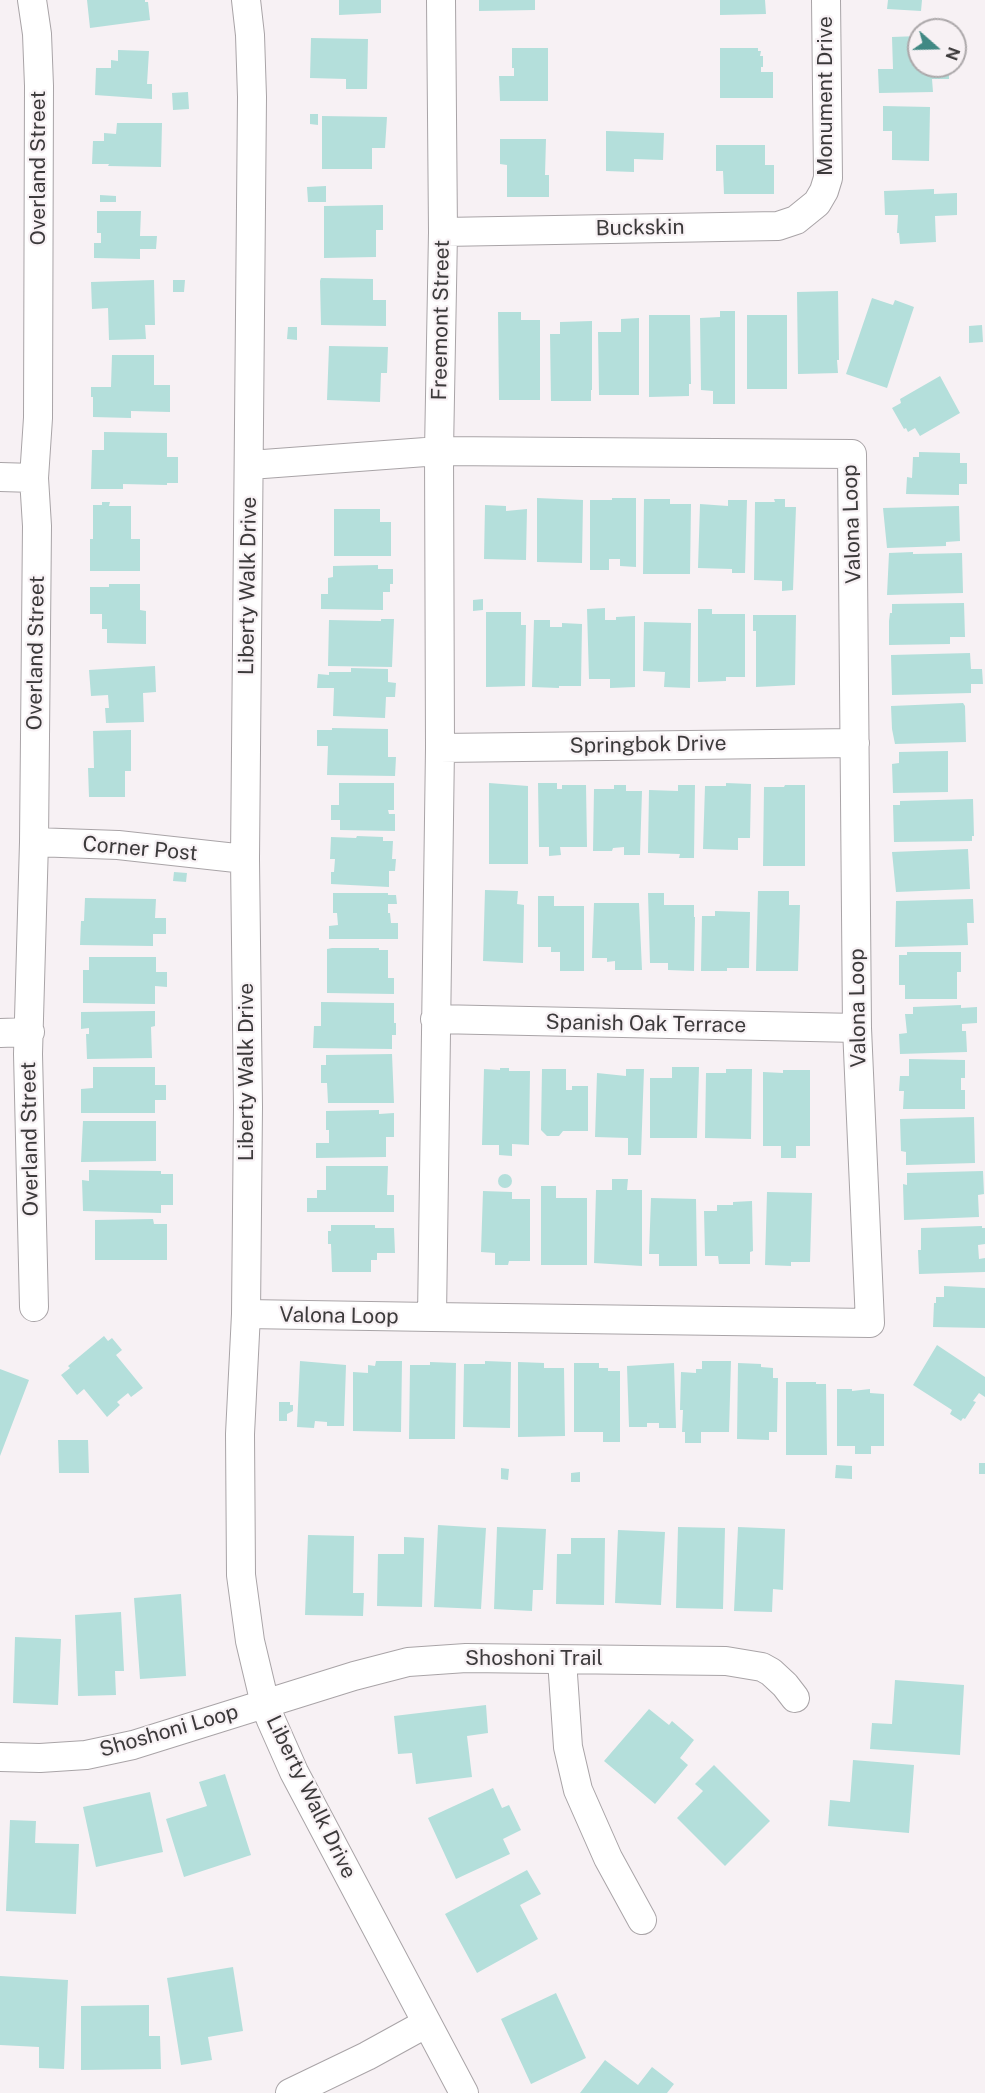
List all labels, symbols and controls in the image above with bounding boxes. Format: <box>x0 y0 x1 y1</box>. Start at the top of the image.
street label: Monument Drive <box>813 16 839 176</box>
north arrow <box>907 18 967 78</box>
text: N <box>941 45 964 63</box>
street label: Overland Street <box>26 91 52 245</box>
street label: Buckskin <box>595 215 685 241</box>
street label: Freemont Street <box>427 239 455 401</box>
street label: Valona Loop <box>837 464 867 584</box>
street label: Liberty Walk Drive <box>234 497 262 675</box>
street label: Overland Street <box>22 575 50 731</box>
street label: Springbok Drive <box>569 731 727 759</box>
street label: Corner Post <box>81 831 199 867</box>
street label: Valona Loop <box>844 948 872 1068</box>
street label: Liberty Walk Drive <box>234 983 260 1161</box>
street label: Spanish Oak Terrace <box>545 1010 747 1038</box>
street label: Overland Street <box>16 1061 44 1217</box>
street label: Valona Loop <box>279 1302 399 1330</box>
street label: Shoshoni Trail <box>465 1646 603 1672</box>
street label: Shoshoni Loop <box>97 1699 241 1763</box>
street label: Liberty Walk Drive <box>261 1711 361 1883</box>

